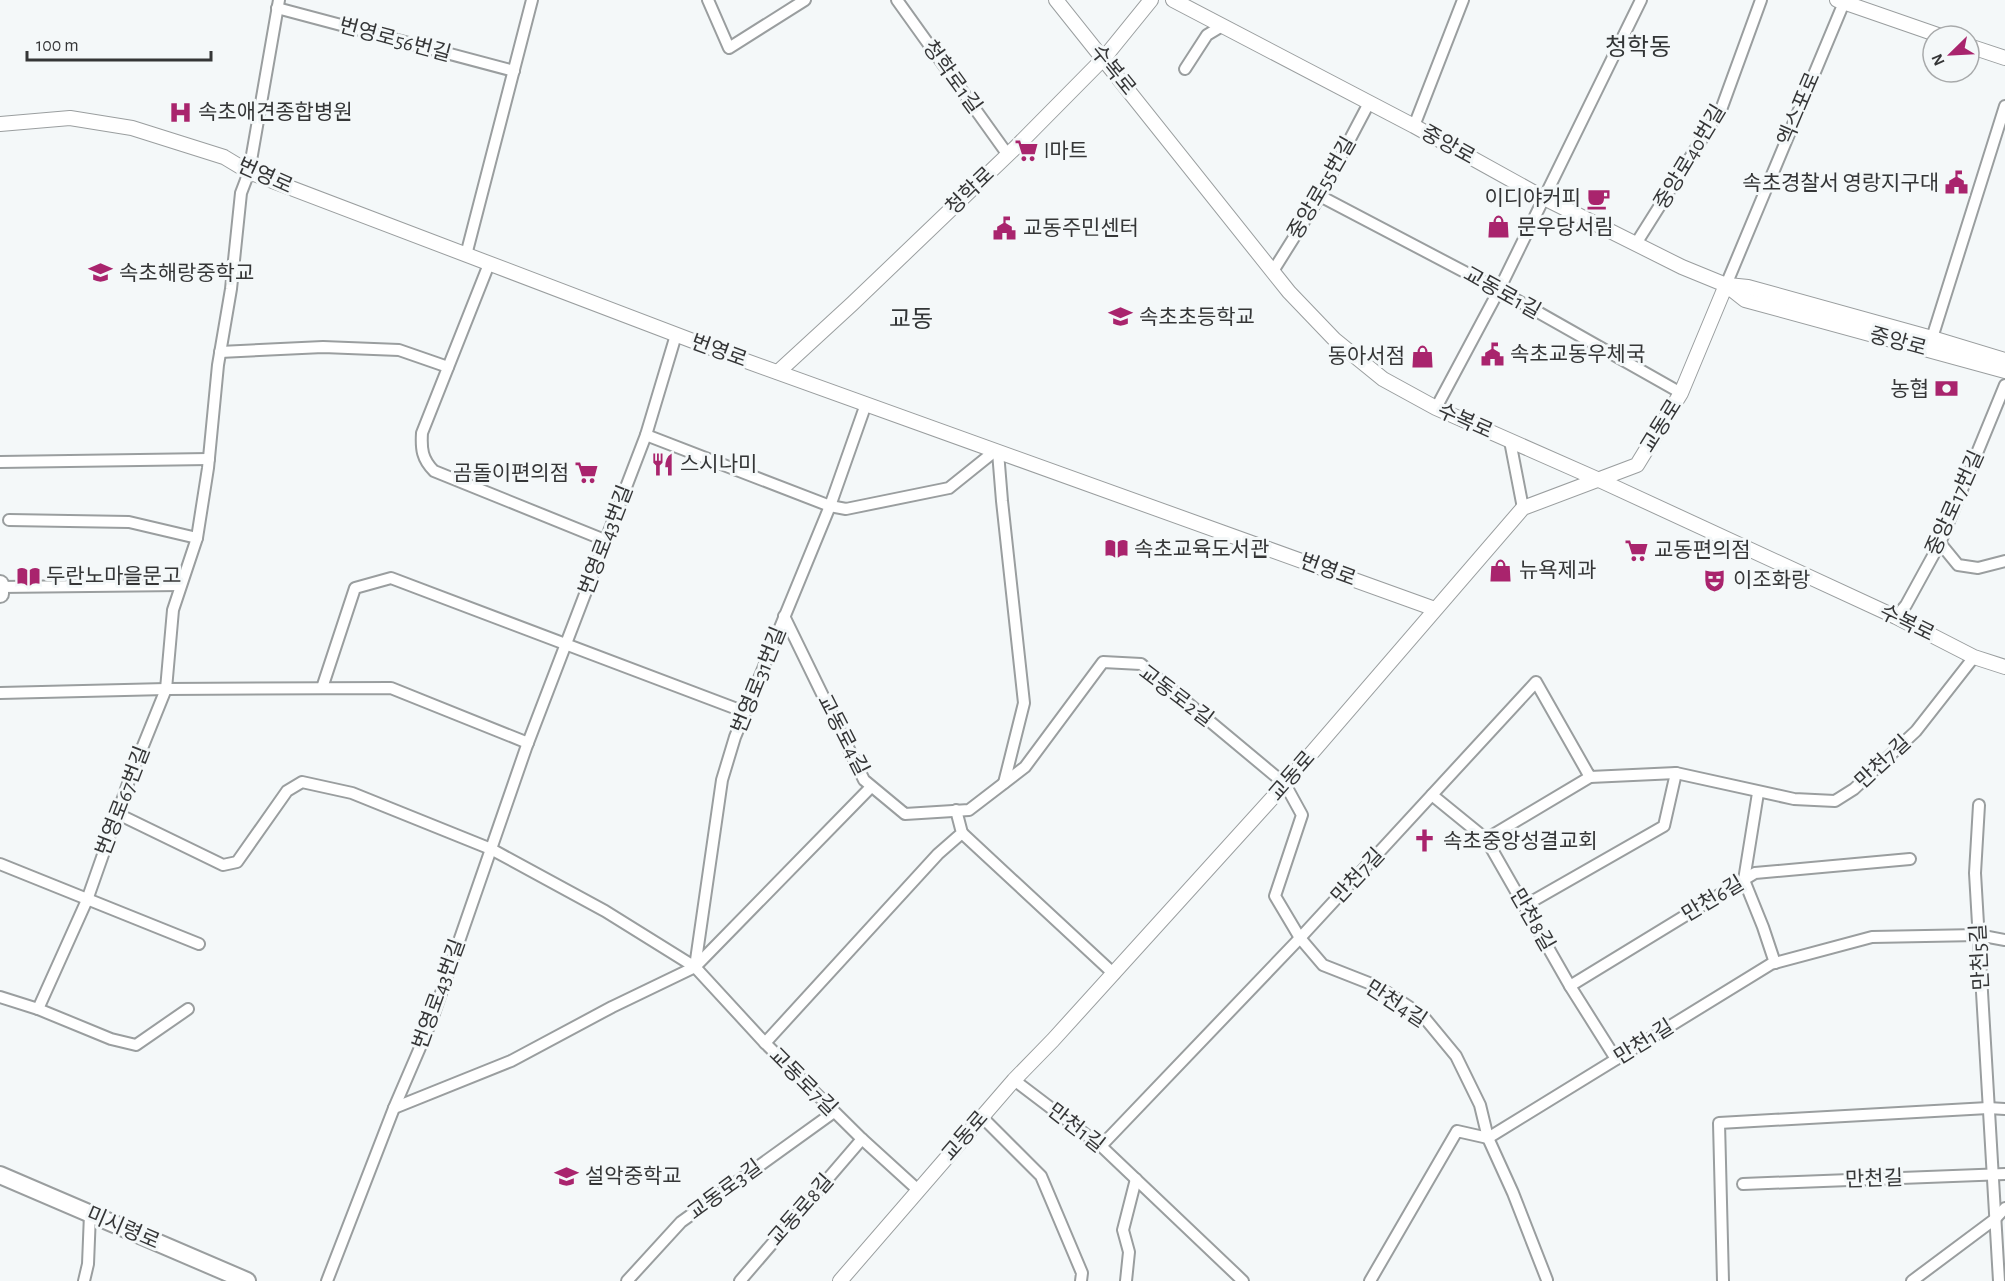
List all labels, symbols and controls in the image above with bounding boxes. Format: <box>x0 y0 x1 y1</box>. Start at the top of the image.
street label: 번영로56번길 <box>337 14 454 65</box>
scale bar <box>27 24 212 62</box>
north arrow <box>1921 24 1981 84</box>
district label: 청학동 <box>1605 34 1671 60</box>
street label: 청학로1길 <box>919 36 986 117</box>
text: 100 m <box>36 37 79 55</box>
street label: 수복로 <box>1087 40 1140 99</box>
text: N <box>1929 51 1948 68</box>
street label: 엑스포로 <box>1773 69 1824 149</box>
hospital icon: 속초애견종합병원 <box>167 99 193 125</box>
place label: 속초애견종합병원 <box>198 101 353 123</box>
street label: 중앙로40번길 <box>1650 101 1729 213</box>
street label: 중앙로 <box>1418 121 1479 168</box>
street label: 중앙로55번길 <box>1284 133 1360 243</box>
supermarket icon: l마트 <box>1013 138 1039 164</box>
place label: l마트 <box>1044 140 1088 162</box>
street label: 번영로 <box>234 154 296 197</box>
street label: 청학로 <box>941 163 998 219</box>
public building icon: 속초경찰서 영랑지구대 <box>1944 170 1970 196</box>
place label: 속초경찰서 영랑지구대 <box>1742 172 1939 194</box>
cafe icon: 이디야커피 <box>1586 185 1612 211</box>
place label: 이디야커피 <box>1484 187 1581 209</box>
shop icon: 문우당서림 <box>1486 214 1512 240</box>
public building icon: 교동주민센터 <box>992 215 1018 241</box>
place label: 문우당서림 <box>1517 216 1614 238</box>
place label: 교동주민센터 <box>1023 217 1139 239</box>
school or university icon: 속초해랑중학교 <box>88 260 114 286</box>
place label: 속초해랑중학교 <box>119 262 254 284</box>
street label: 교동로1길 <box>1460 262 1545 323</box>
school or university icon: 속초초등학교 <box>1108 304 1134 330</box>
place label: 속초초등학교 <box>1139 306 1255 328</box>
district label: 교동 <box>889 308 933 332</box>
street label: 중앙로 <box>1867 323 1929 360</box>
street label: 번영로 <box>688 330 750 371</box>
public building icon: 속초교동우체국 <box>1479 341 1505 367</box>
shop icon: 동아서점 <box>1410 343 1436 369</box>
place label: 속초교동우체국 <box>1510 343 1645 365</box>
place label: 동아서점 <box>1328 345 1405 367</box>
bank icon: 농협 <box>1934 376 1960 402</box>
place label: 농협 <box>1890 378 1929 400</box>
street label: 교동로 <box>1637 396 1685 456</box>
street label: 수복로 <box>1434 399 1496 442</box>
street label: 중앙로17번길 <box>1922 447 1987 559</box>
restaurant icon: 스시나미 <box>649 451 675 477</box>
place label: 스시나미 <box>680 453 757 475</box>
supermarket icon: 곰돌이편의점 <box>574 460 600 486</box>
place label: 곰돌이편의점 <box>453 462 569 484</box>
street label: 번영로43번길 <box>575 482 636 598</box>
library icon: 속초교육도서관 <box>1103 536 1129 562</box>
supermarket icon: 교동편의점 <box>1623 537 1649 563</box>
place label: 속초교육도서관 <box>1134 538 1269 560</box>
place label: 교동편의점 <box>1654 539 1751 561</box>
street label: 번영로 <box>1297 549 1359 590</box>
shop icon: 뉴욕제과 <box>1488 557 1514 583</box>
place label: 뉴욕제과 <box>1519 559 1596 581</box>
library icon: 두란노마을문고 <box>15 563 41 589</box>
place label: 두란노마을문고 <box>46 565 181 587</box>
theatre icon: 이조화랑 <box>1702 567 1728 593</box>
place label: 이조화랑 <box>1733 569 1810 591</box>
street label: 수복로 <box>1876 600 1938 645</box>
street label: 번영로31번길 <box>727 624 790 736</box>
street label: 교동로2길 <box>1135 661 1218 731</box>
street label: 교동로4길 <box>814 691 873 779</box>
street label: 만천7길 <box>1851 731 1915 792</box>
street label: 번영로67번길 <box>92 743 153 859</box>
street label: 교동로 <box>1265 747 1319 805</box>
church icon: 속초중앙성결교회 <box>1412 828 1438 854</box>
place label: 속초중앙성결교회 <box>1443 830 1598 852</box>
street label: 만천7길 <box>1327 844 1388 908</box>
street label: 만천6길 <box>1678 872 1747 925</box>
street label: 만천8길 <box>1506 885 1559 955</box>
street label: 만천5길 <box>1967 923 1992 991</box>
street label: 번영로43번길 <box>408 936 469 1052</box>
street label: 만천4길 <box>1362 976 1431 1031</box>
street label: 만천1길 <box>1610 1015 1677 1068</box>
street label: 교동로7길 <box>765 1043 842 1120</box>
street label: 만천1길 <box>1044 1099 1109 1156</box>
street label: 교동로 <box>938 1107 992 1165</box>
street label: 교동로3길 <box>683 1155 766 1224</box>
school or university icon: 설악중학교 <box>554 1163 580 1189</box>
place label: 설악중학교 <box>585 1165 682 1187</box>
street label: 만천길 <box>1845 1166 1903 1191</box>
street label: 교동로8길 <box>764 1170 838 1250</box>
street label: 미시령로 <box>83 1202 163 1253</box>

